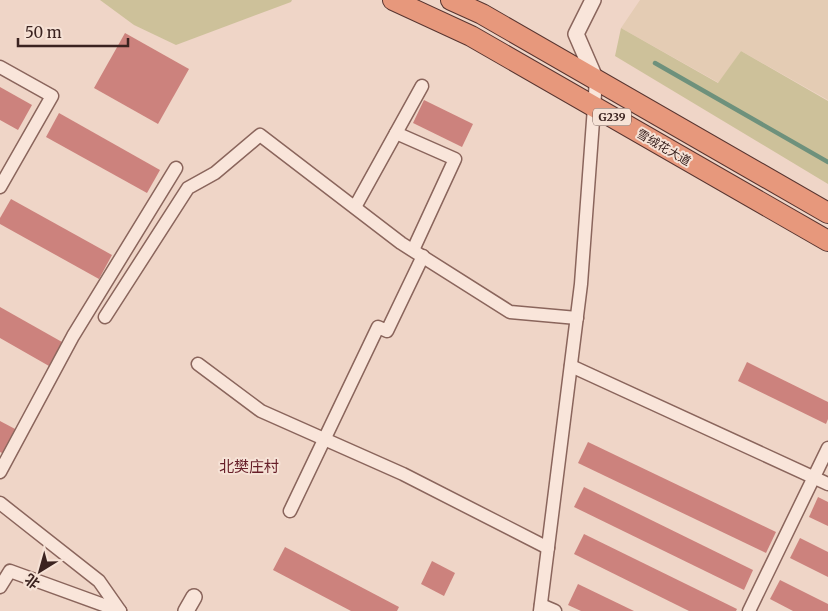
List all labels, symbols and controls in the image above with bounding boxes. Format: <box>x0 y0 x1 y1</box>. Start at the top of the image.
scale bar <box>18 15 128 47</box>
text: 50 m <box>25 23 62 42</box>
road number: G239 <box>593 108 631 125</box>
street label: 雪绒花大道 <box>634 126 694 168</box>
district label: 北樊庄村 <box>219 457 279 476</box>
north arrow <box>15 546 65 596</box>
text: 北 <box>21 570 43 593</box>

